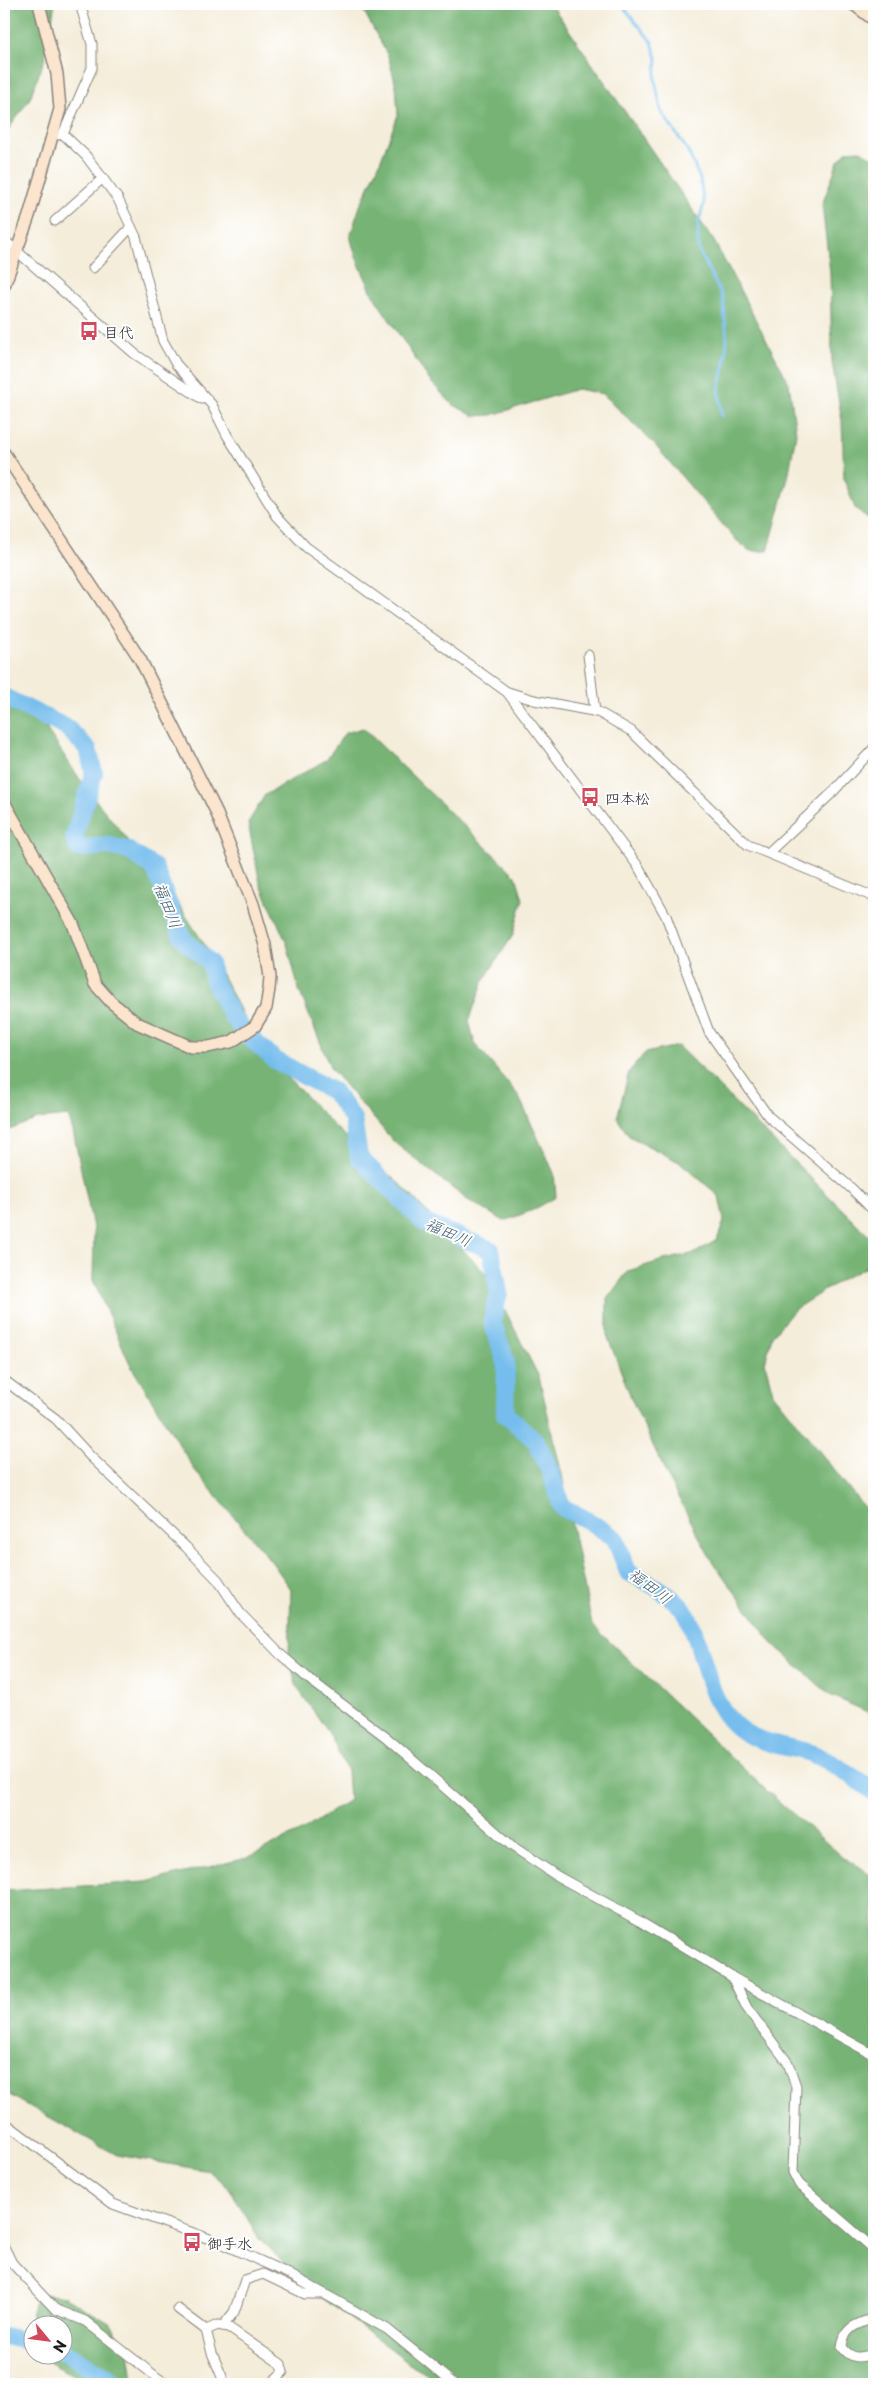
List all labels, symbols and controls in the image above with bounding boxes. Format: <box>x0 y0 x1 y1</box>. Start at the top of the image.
bus stop icon: 目代 <box>78 320 100 342</box>
place label: 目代 <box>104 320 134 343</box>
bus stop icon: 四本松 <box>579 786 601 808</box>
place label: 四本松 <box>605 786 650 809</box>
water label: 福田川 <box>149 878 189 932</box>
water label: 福田川 <box>422 1210 476 1252</box>
water label: 福田川 <box>625 1561 677 1609</box>
bus stop icon: 御手水 <box>181 2231 203 2253</box>
place label: 御手水 <box>207 2231 252 2254</box>
north arrow <box>22 2316 72 2366</box>
text: N <box>48 2337 72 2356</box>

